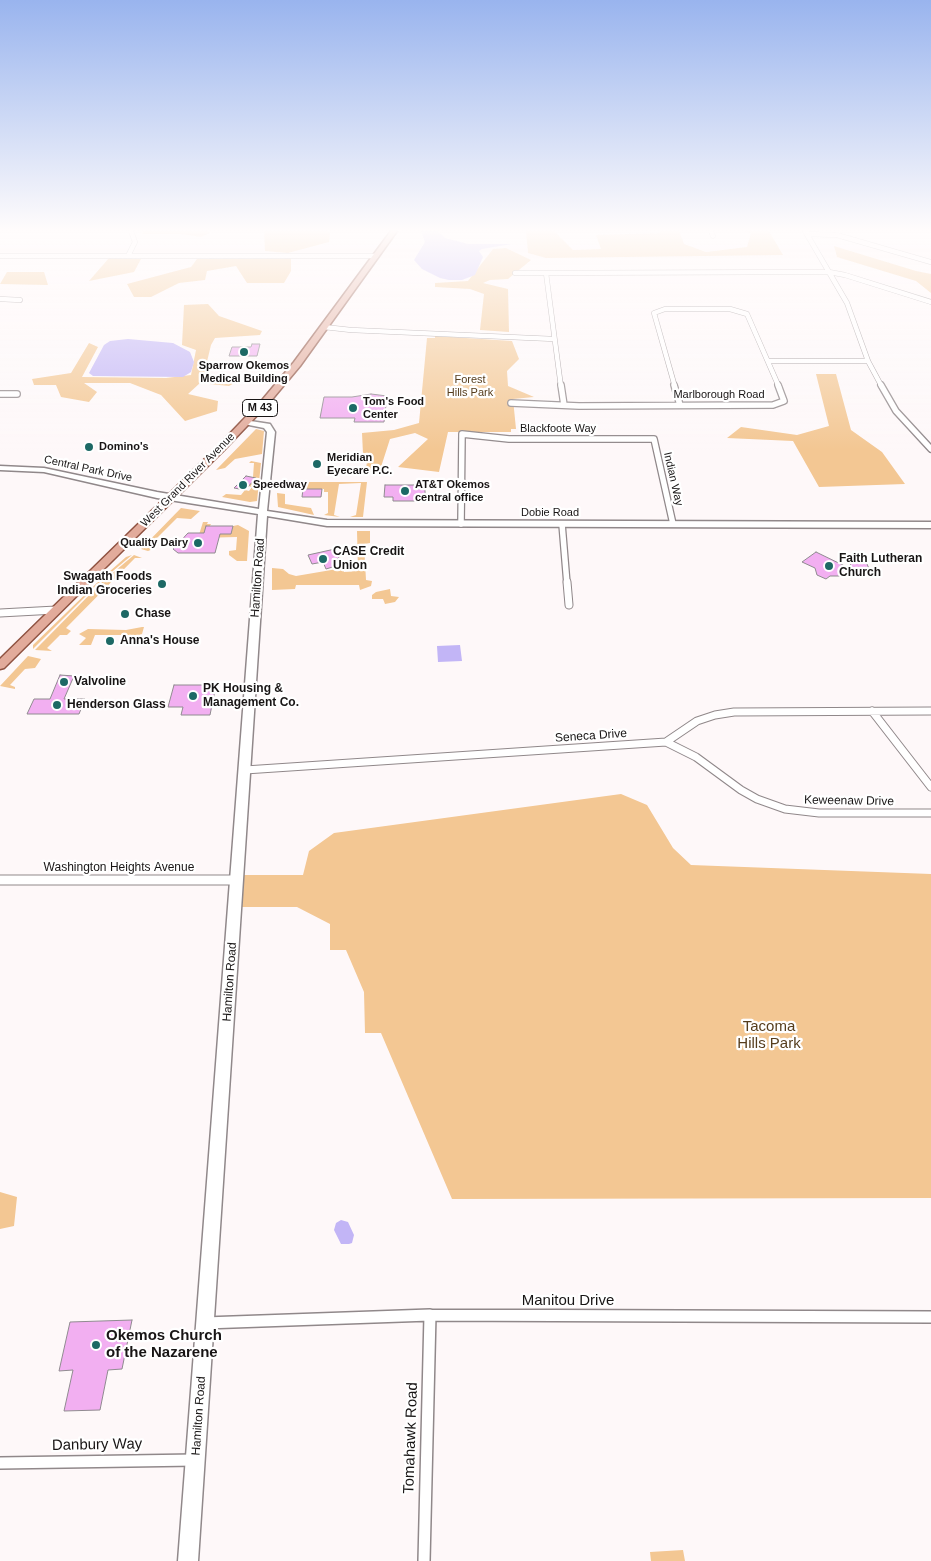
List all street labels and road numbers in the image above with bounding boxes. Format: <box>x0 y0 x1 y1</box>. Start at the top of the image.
street label: Marlborough Road <box>673 388 765 402</box>
road number: M 43 <box>242 399 278 416</box>
street label: Blackfoote Way <box>520 422 596 436</box>
street label: West Grand River Avenue <box>138 430 238 530</box>
street label: Indian Way <box>660 451 686 507</box>
street label: Central Park Drive <box>43 453 133 485</box>
street label: Dobie Road <box>521 506 579 520</box>
street label: Hamilton Road <box>248 538 268 618</box>
street label: Seneca Drive <box>555 726 627 746</box>
street label: Keweenaw Drive <box>804 793 894 809</box>
street label: Washington Heights Avenue <box>44 861 194 875</box>
street label: Hamilton Road <box>220 942 240 1022</box>
street label: Manitou Drive <box>522 1292 614 1310</box>
street label: Hamilton Road <box>189 1376 209 1456</box>
street label: Tomahawk Road <box>400 1382 422 1494</box>
street label: Danbury Way <box>52 1435 142 1455</box>

